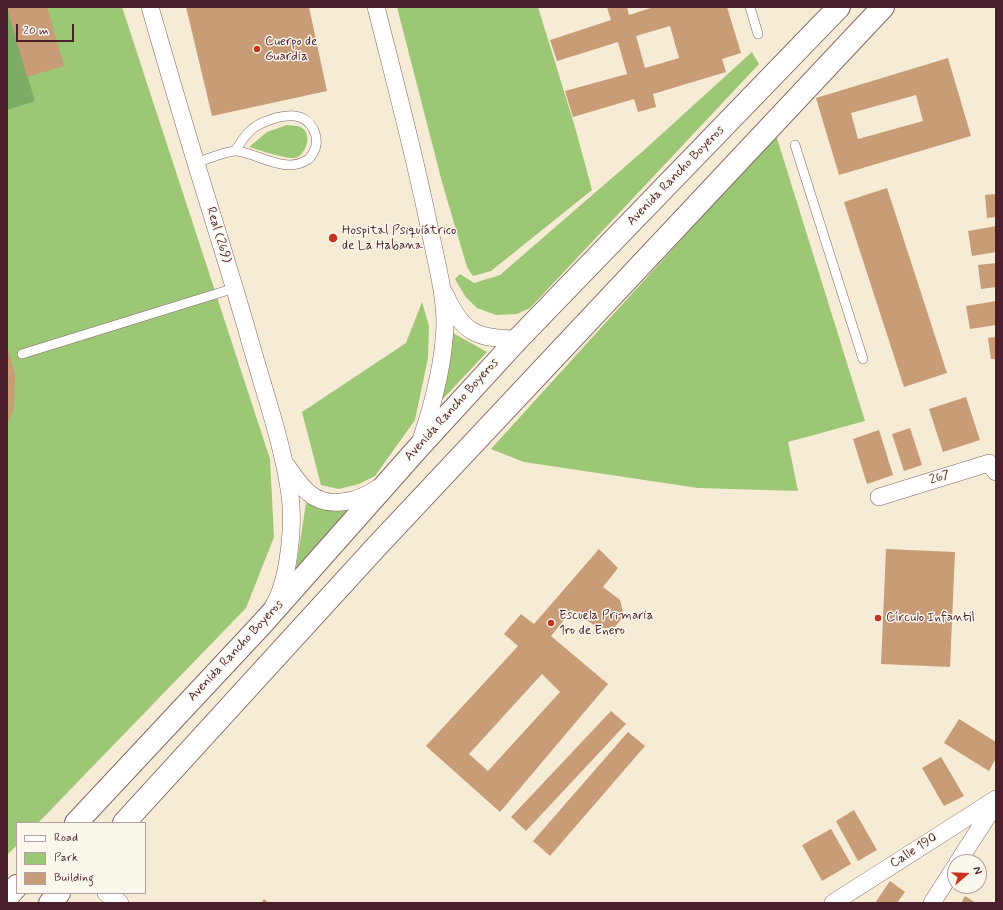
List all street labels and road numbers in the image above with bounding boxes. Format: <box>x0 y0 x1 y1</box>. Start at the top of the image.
street label: Avenida Rancho Boyeros <box>624 123 728 229</box>
street label: Real (269) <box>202 205 234 265</box>
street label: Avenida Rancho Boyeros <box>402 355 502 465</box>
street label: 267 <box>928 467 952 489</box>
street label: Avenida Rancho Boyeros <box>185 597 287 705</box>
street label: Calle 190 <box>888 830 940 872</box>

